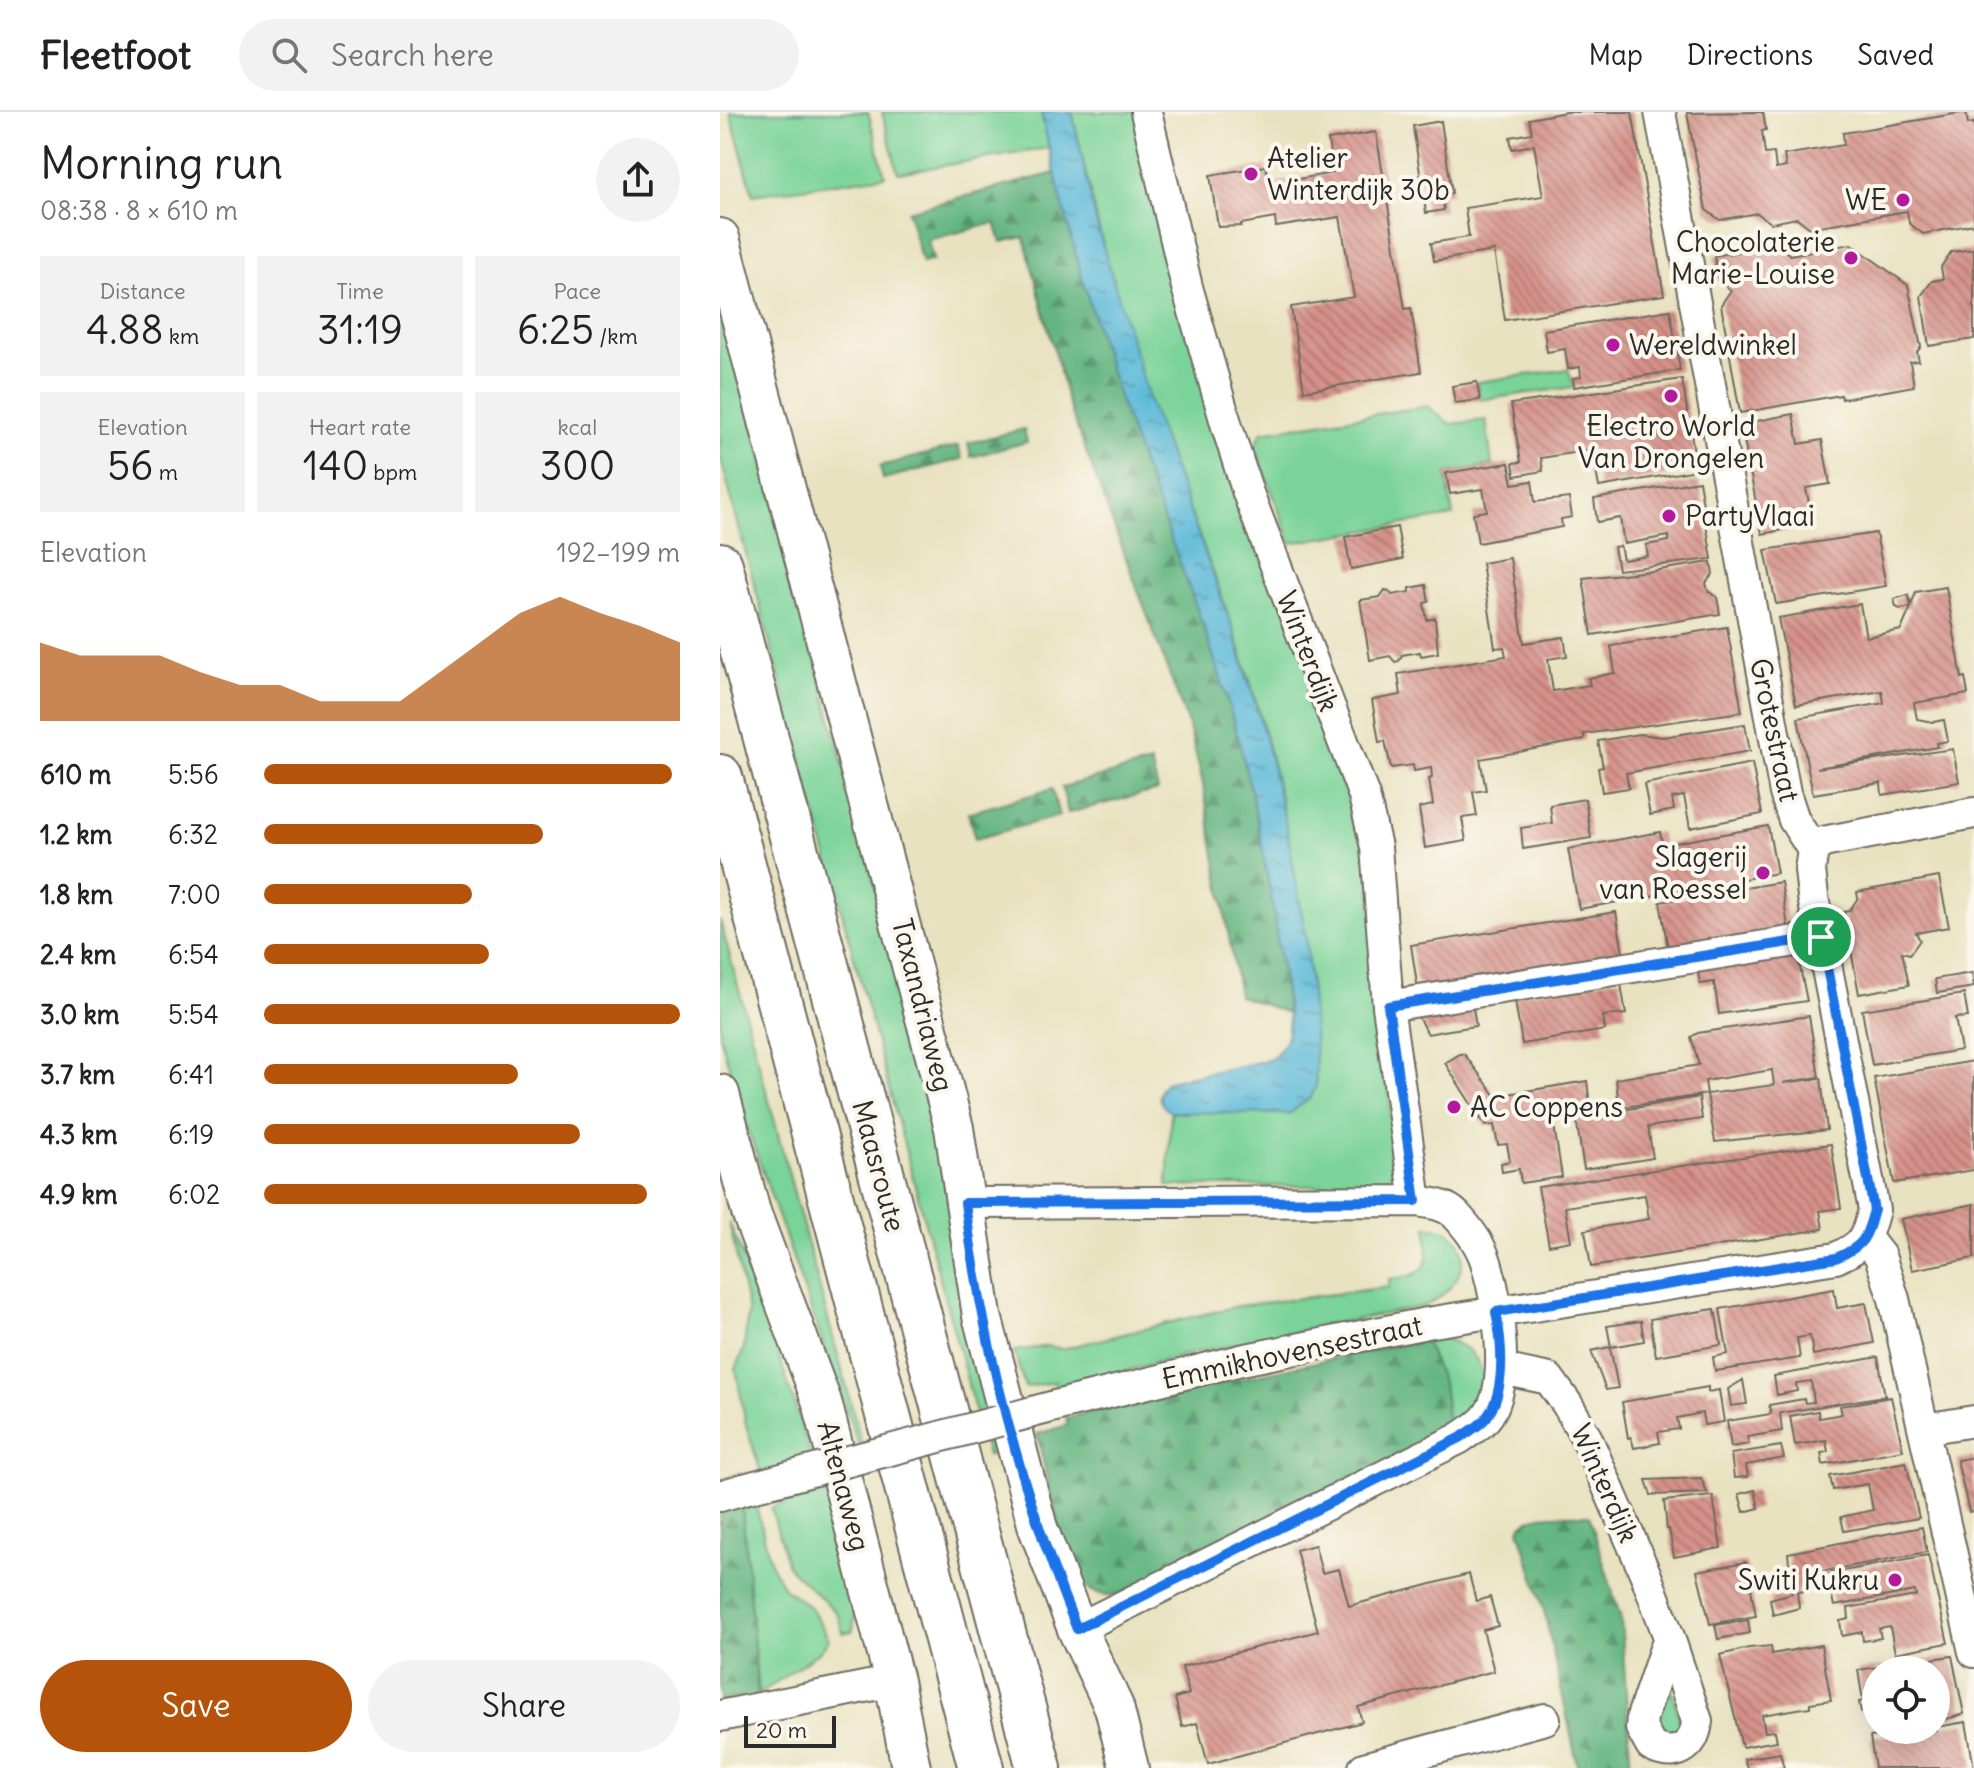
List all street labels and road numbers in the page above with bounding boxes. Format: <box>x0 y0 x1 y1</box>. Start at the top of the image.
street label: Winterdijk <box>1269 586 1347 716</box>
street label: Grotestraat <box>1742 655 1808 805</box>
street label: Taxandriaweg <box>884 915 962 1095</box>
street label: Maasroute <box>844 1096 914 1236</box>
street label: Emmikhovensestraat <box>1159 1307 1425 1397</box>
street label: Altenaweg <box>809 1417 879 1555</box>
street label: Winterdijk <box>1563 1418 1647 1548</box>

